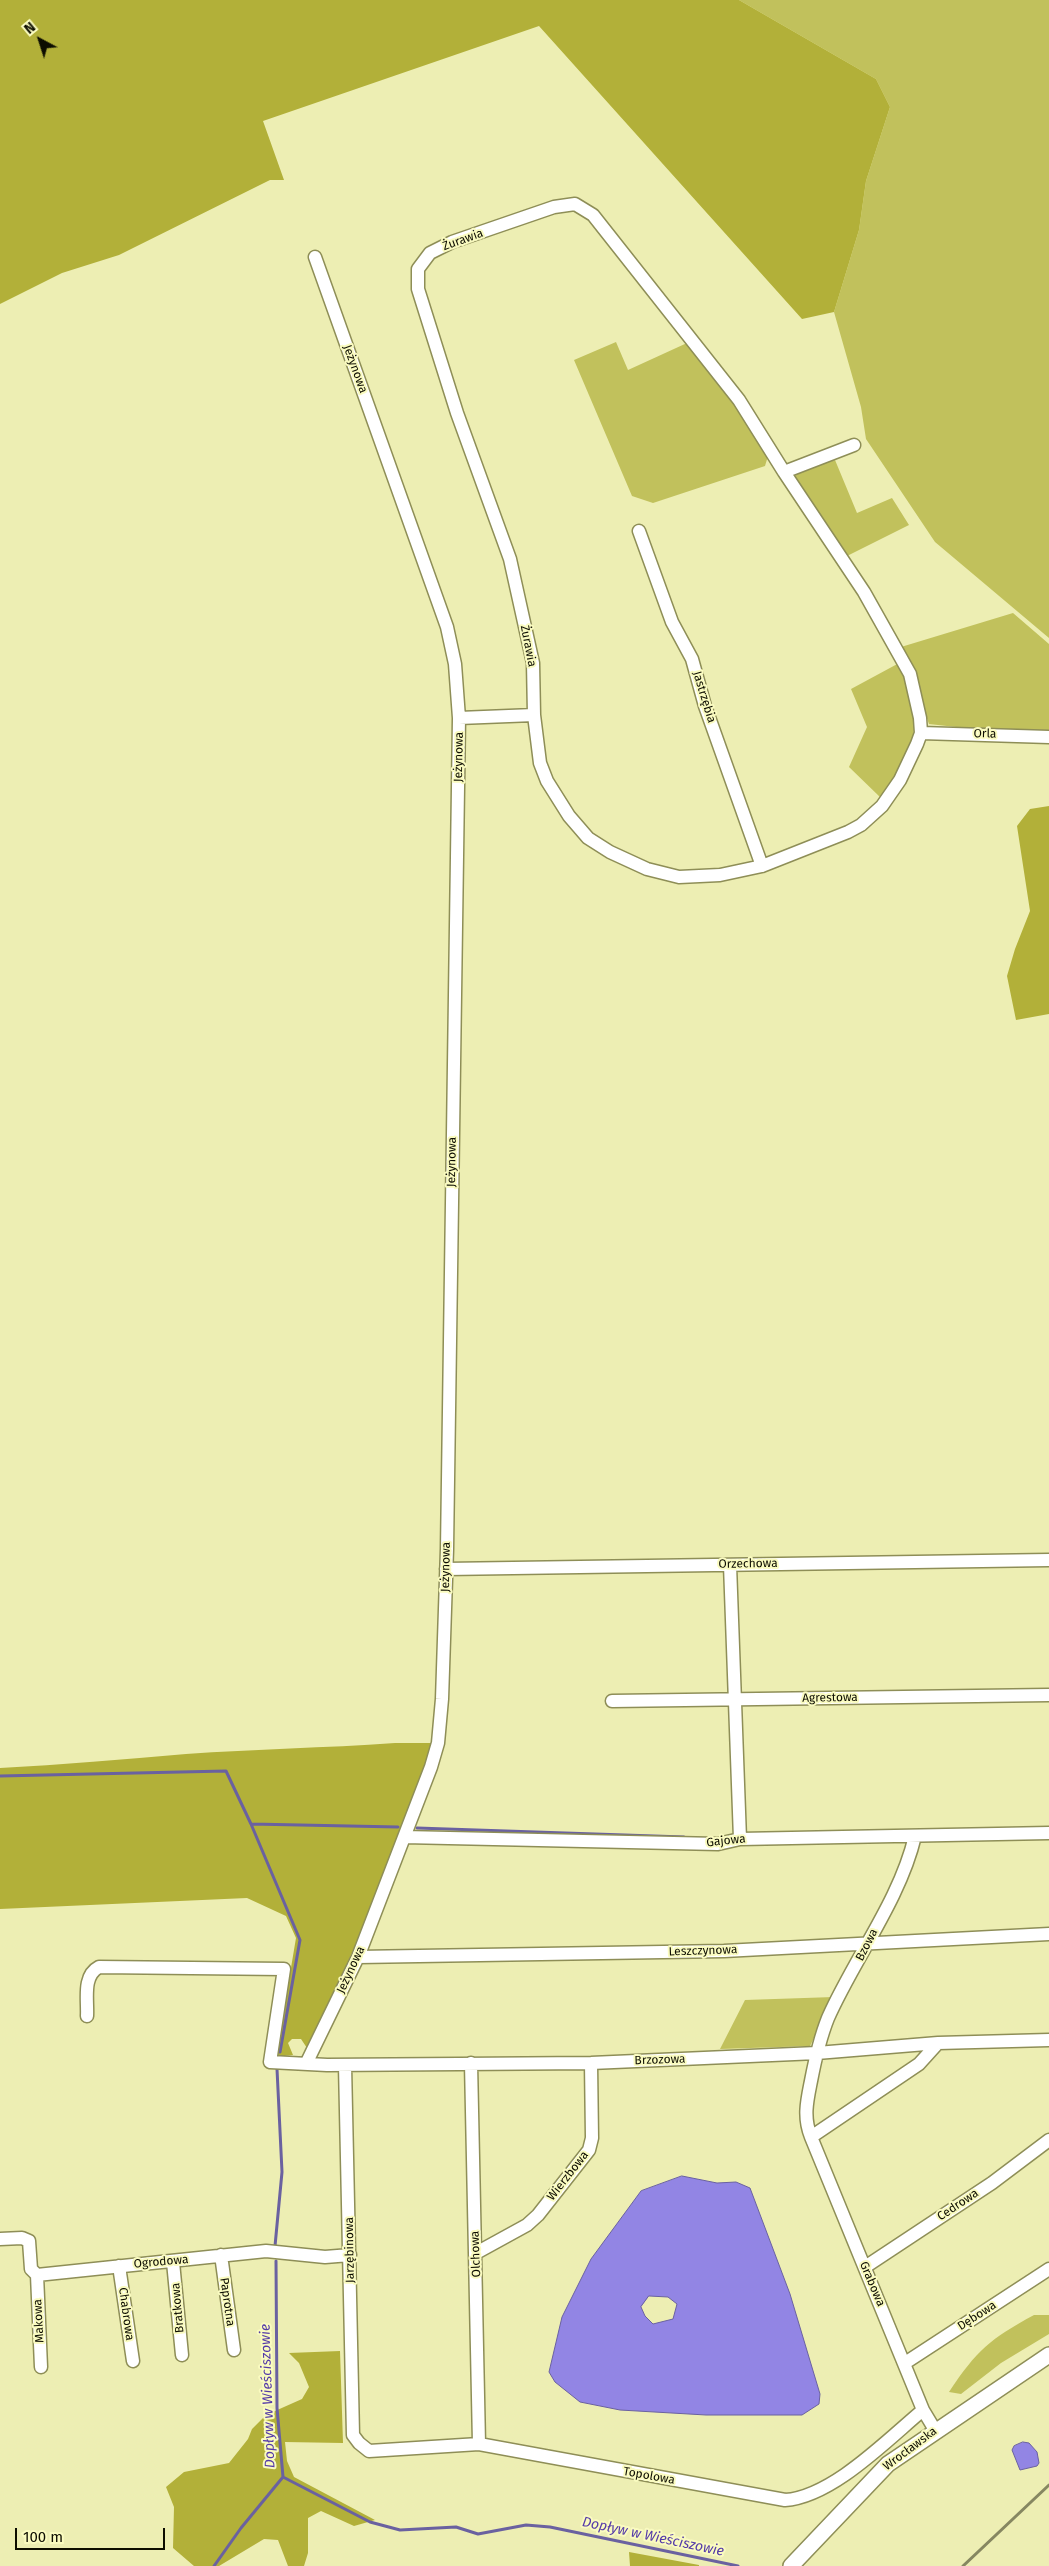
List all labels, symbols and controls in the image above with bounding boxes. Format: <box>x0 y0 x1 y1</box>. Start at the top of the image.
north arrow <box>15 15 65 65</box>
text: N <box>21 19 39 38</box>
street label: Żurawia <box>441 226 485 254</box>
street label: Jeżynowa <box>340 343 370 395</box>
street label: Żurawia <box>517 624 539 668</box>
street label: Jastrzębia <box>689 669 719 725</box>
street label: Orla <box>973 727 997 741</box>
street label: Jeżynowa <box>451 732 467 782</box>
street label: Jeżynowa <box>444 1137 460 1187</box>
street label: Jeżynowa <box>438 1542 454 1592</box>
street label: Orzechowa <box>718 1556 778 1572</box>
street label: Agrestowa <box>802 1690 858 1706</box>
street label: Gajowa <box>706 1832 746 1850</box>
street label: Bzowa <box>853 1926 881 1964</box>
street label: Leszczynowa <box>668 1943 738 1959</box>
street label: Jeżynowa <box>334 1944 368 1996</box>
street label: Brzozowa <box>634 2052 686 2068</box>
street label: Wierzbowa <box>544 2148 592 2204</box>
street label: Cedrowa <box>935 2186 981 2224</box>
street label: Jarzębinowa <box>342 2217 358 2283</box>
street label: Olchowa <box>468 2231 484 2277</box>
street label: Ogrodowa <box>133 2252 189 2272</box>
street label: Grabowa <box>856 2259 888 2309</box>
street label: Paprotna <box>216 2277 238 2327</box>
street label: Bratkowa <box>169 2282 187 2334</box>
street label: Chabrowa <box>115 2286 137 2342</box>
street label: Dębowa <box>955 2298 999 2334</box>
street label: Makowa <box>31 2299 47 2343</box>
water label: Dopływ w Wieściszowie <box>257 2324 279 2468</box>
street label: Wrocławska <box>880 2424 940 2474</box>
street label: Topolowa <box>622 2464 676 2488</box>
water label: Dopływ w Wieściszowie <box>581 2514 725 2560</box>
scale bar <box>18 2518 168 2550</box>
text: 100 m <box>23 2528 63 2546</box>

